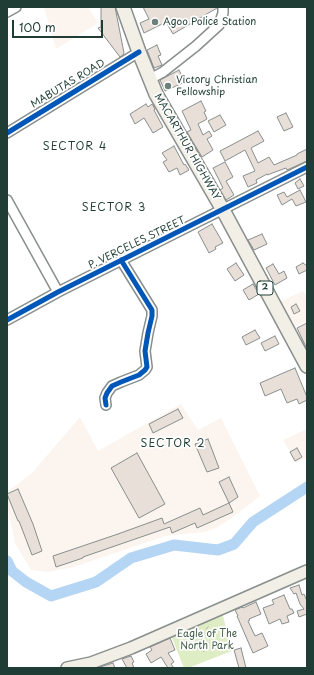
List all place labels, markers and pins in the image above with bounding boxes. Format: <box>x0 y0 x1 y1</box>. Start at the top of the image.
place label: Agoo Police Station <box>163 16 256 28</box>
marker: Agoo Police Station <box>150 17 160 27</box>
place label: Victory Christian Fellowship <box>176 74 258 98</box>
marker: Victory Christian Fellowship <box>163 81 173 91</box>

